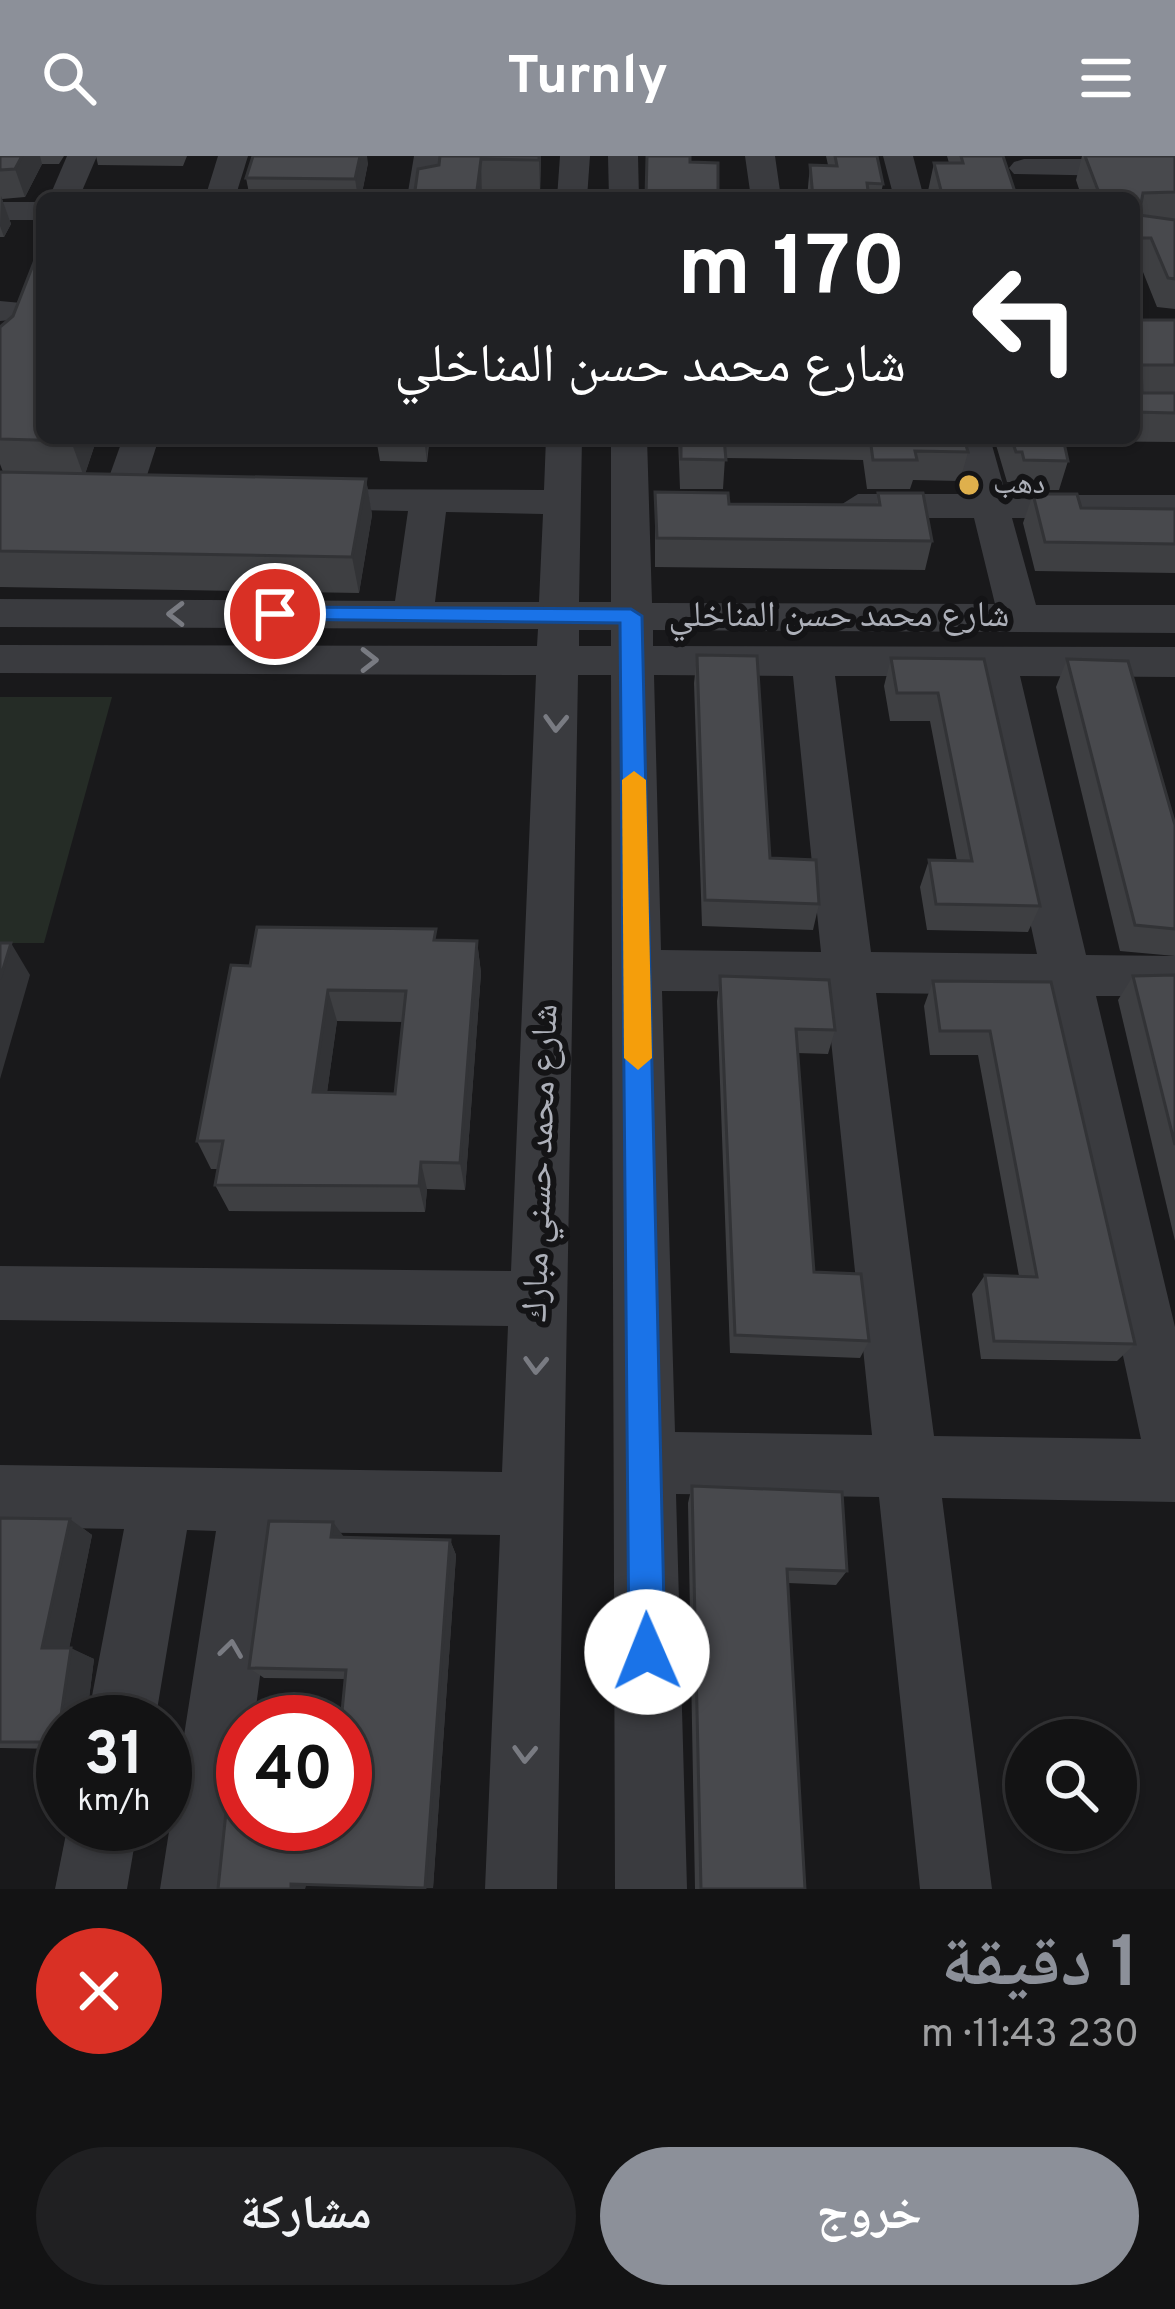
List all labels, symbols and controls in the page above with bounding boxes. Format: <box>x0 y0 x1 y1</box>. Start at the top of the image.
text: Turnly <box>507 44 668 113</box>
icon: search <box>36 45 102 111</box>
icon: menu <box>1073 45 1139 111</box>
text: 170 m <box>678 219 906 325</box>
icon: left <box>948 240 1104 396</box>
text: شارع محمد حسن المناخلي <box>394 333 906 402</box>
place label: دهب <box>993 467 1045 504</box>
marker: دهب <box>956 472 982 498</box>
pin <box>224 563 326 665</box>
icon: arrive <box>242 581 308 647</box>
street label: شارع محمد حسن المناخلي <box>668 594 1010 642</box>
one-way arrow <box>166 601 184 627</box>
one-way arrow <box>361 647 379 673</box>
one-way arrow <box>543 714 569 733</box>
street label: شارع محمد حسني مبارك <box>513 1003 573 1323</box>
one-way arrow <box>524 1356 550 1375</box>
position arrow <box>584 1589 710 1715</box>
one-way arrow <box>217 1639 243 1658</box>
speed limit sign: 40 <box>216 1695 372 1851</box>
map controls <box>1005 1719 1137 1851</box>
button: search <box>1005 1719 1137 1851</box>
text: 31 <box>84 1720 144 1796</box>
one-way arrow <box>512 1745 538 1764</box>
text: km/h <box>78 1784 150 1821</box>
text: 1 دقيقة <box>941 1921 1139 2013</box>
button: close <box>36 1928 162 2054</box>
text: 230 m · 11:43 <box>921 2012 1139 2061</box>
button: مشاركة <box>36 2147 576 2285</box>
button: خروج <box>600 2147 1139 2285</box>

